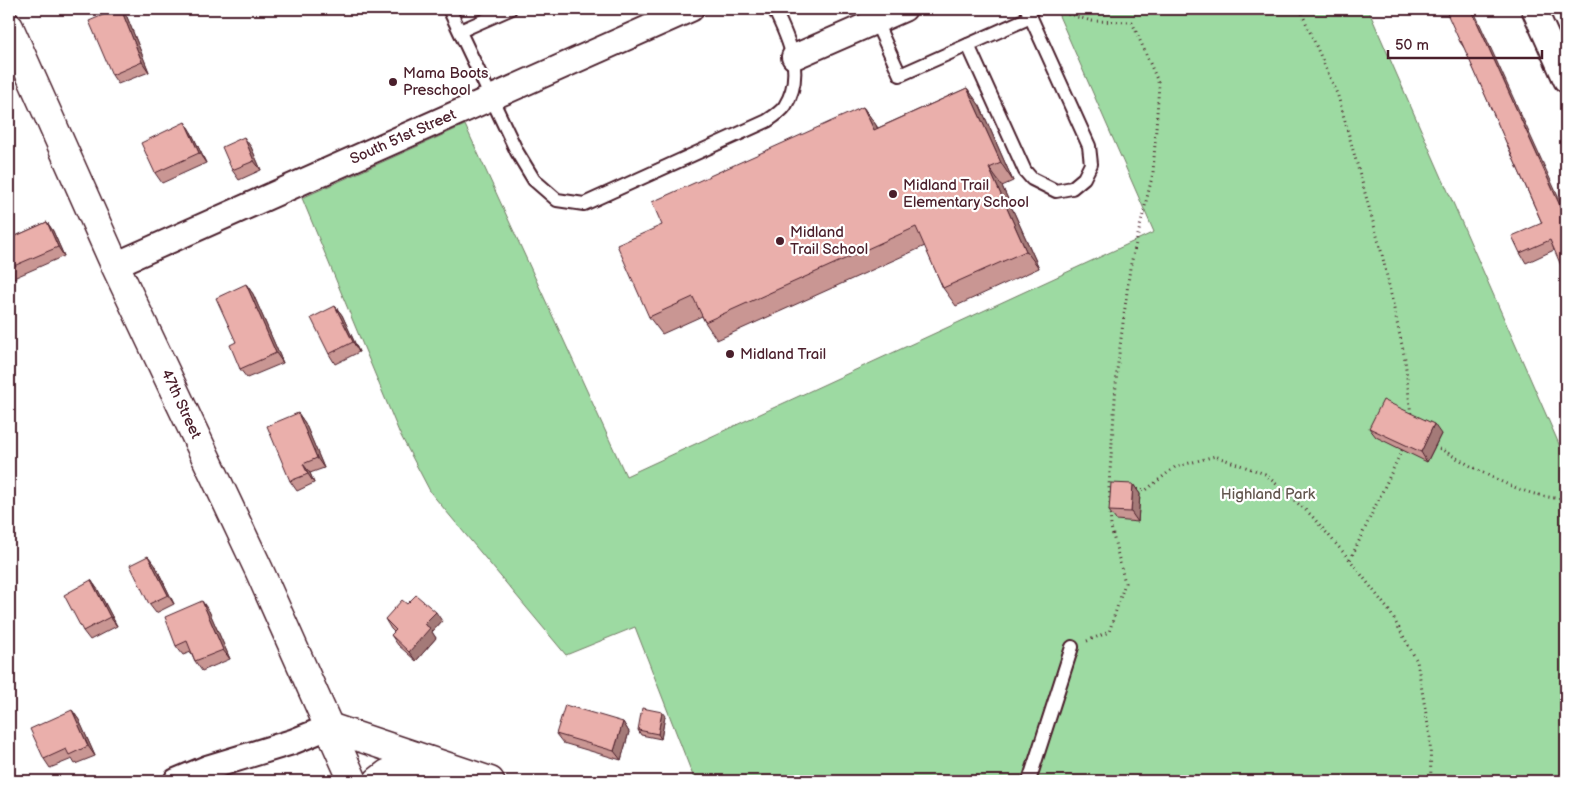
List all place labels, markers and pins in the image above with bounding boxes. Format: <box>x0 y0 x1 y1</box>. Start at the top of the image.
place label: Mama Boots Preschool <box>403 64 489 100</box>
marker: Mama Boots Preschool <box>387 76 399 88</box>
place label: Midland Trail Elementary School <box>903 176 1029 212</box>
marker: Midland Trail Elementary School <box>887 188 899 200</box>
place label: Midland Trail School <box>790 223 868 259</box>
marker: Midland Trail School <box>774 235 786 247</box>
place label: Midland Trail <box>740 345 826 364</box>
marker: Midland Trail <box>724 348 736 360</box>

